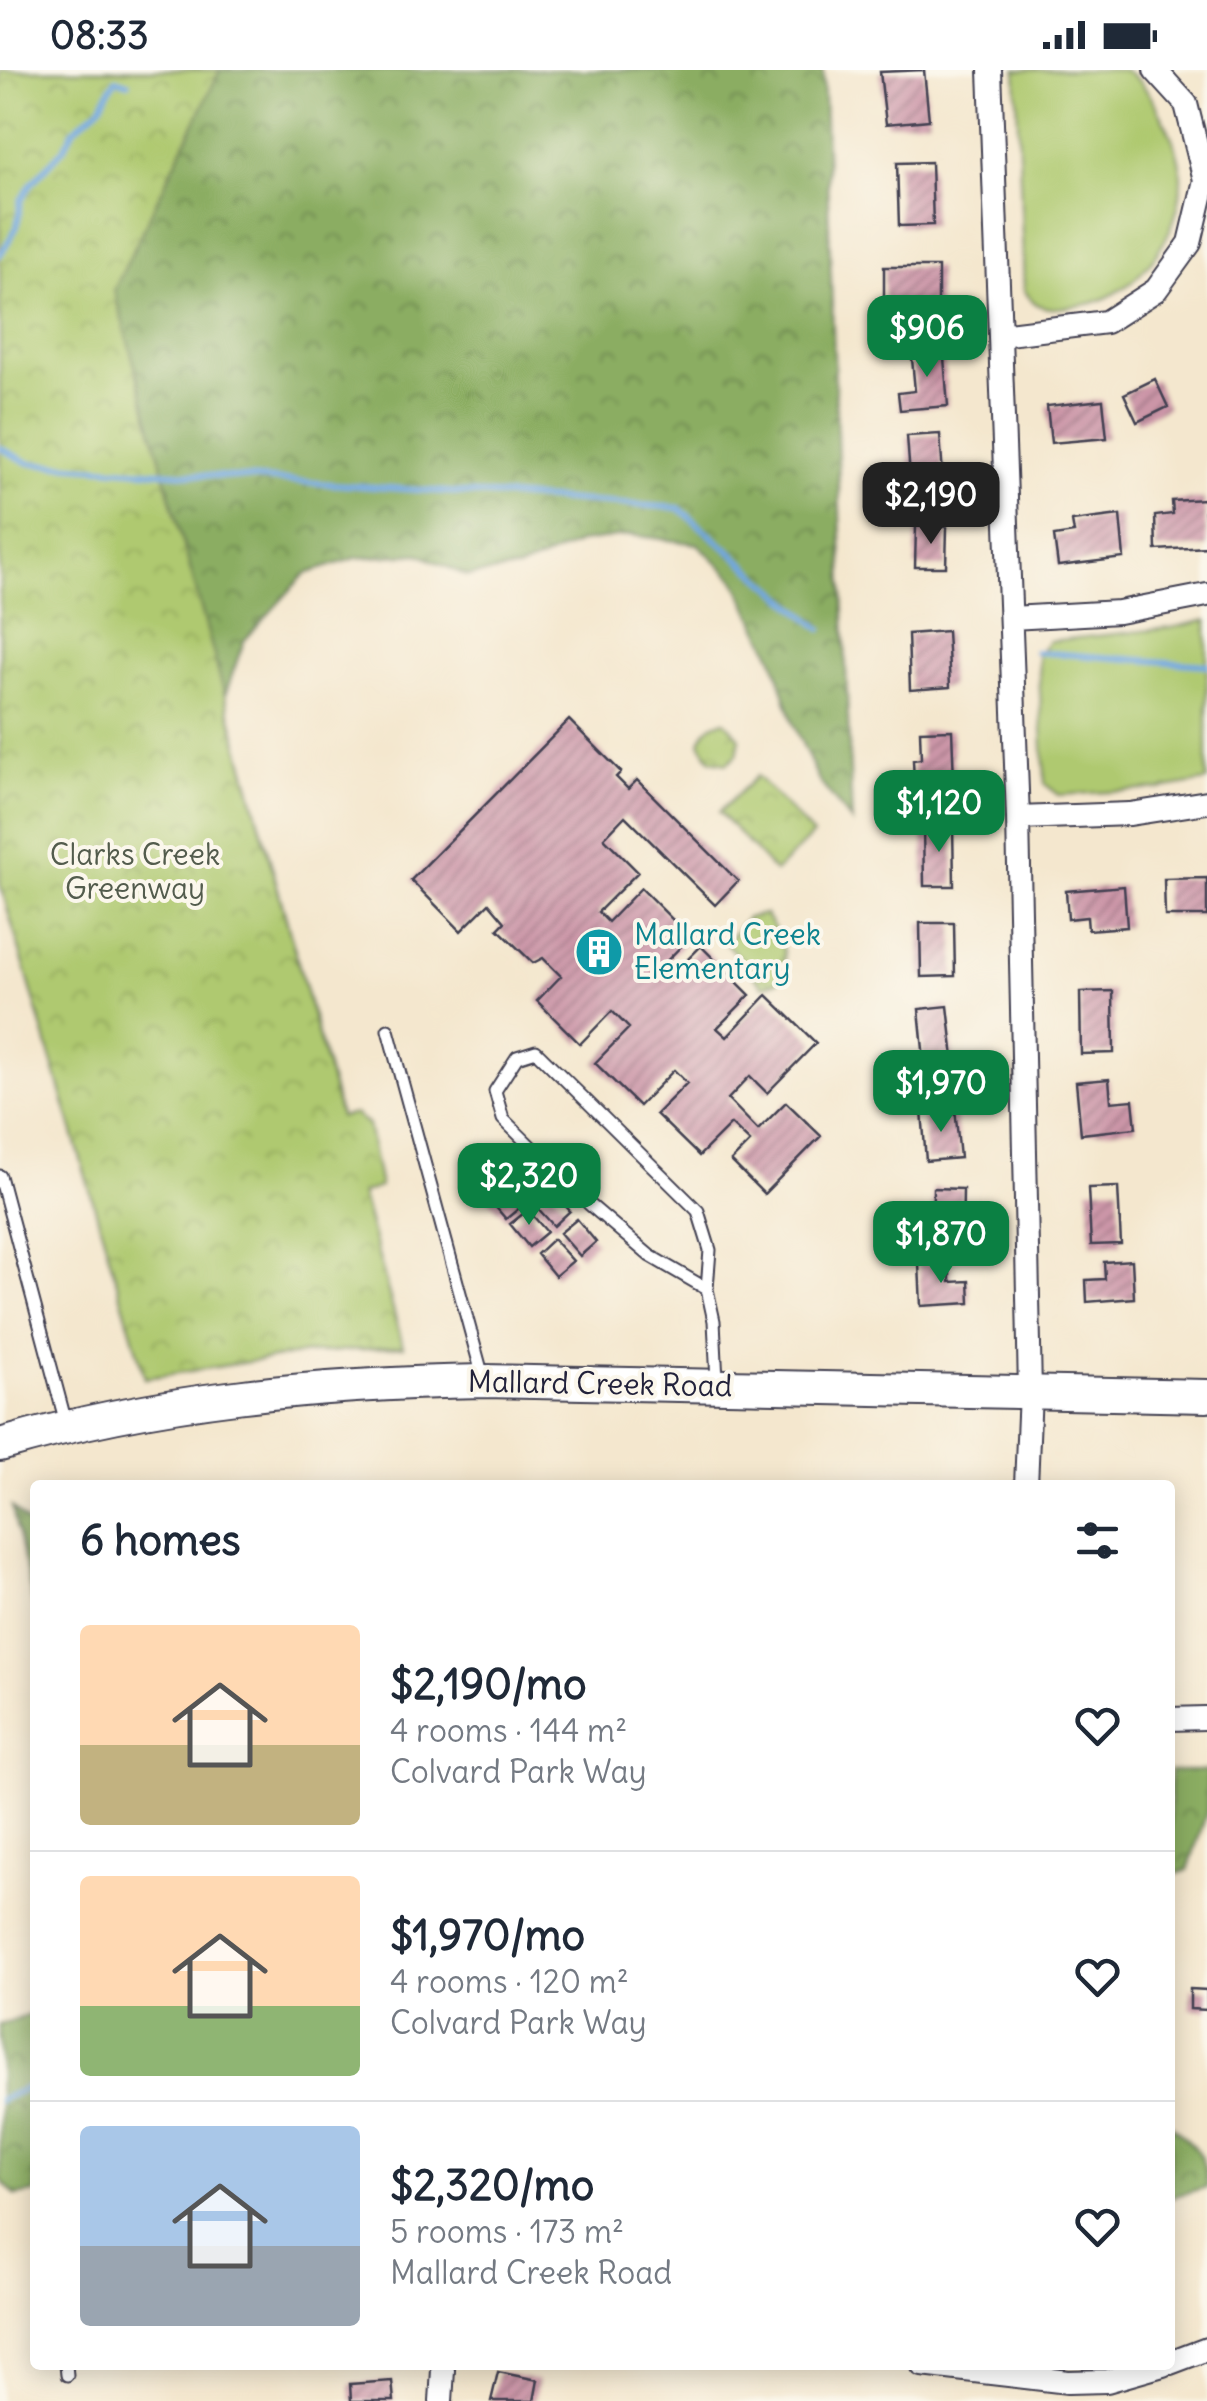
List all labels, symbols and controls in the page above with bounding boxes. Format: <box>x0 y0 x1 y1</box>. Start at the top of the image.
text: 08:33 <box>50 12 149 59</box>
pin: $906 <box>868 295 986 380</box>
text: $906 <box>889 307 965 348</box>
pin: $2,190 <box>850 462 1012 547</box>
text: $2,190 <box>885 474 977 515</box>
pin: $1,120 <box>858 770 1020 855</box>
text: $1,120 <box>896 782 982 823</box>
park label: Clarks Creek Greenway <box>50 835 220 907</box>
place label: Mallard Creek Elementary <box>634 915 821 987</box>
building icon: Mallard Creek Elementary <box>573 926 625 978</box>
pin: $1,970 <box>860 1050 1022 1135</box>
text: $1,970 <box>895 1062 987 1103</box>
pin: $2,320 <box>448 1143 610 1228</box>
text: $2,320 <box>480 1155 578 1196</box>
pin: $1,870 <box>860 1201 1022 1286</box>
text: $1,870 <box>895 1213 987 1254</box>
street label: Mallard Creek Road <box>467 1362 733 1404</box>
icon: filters <box>1070 1513 1125 1568</box>
text: 6 homes <box>80 1514 241 1566</box>
text: $2,190/mo <box>390 1658 587 1710</box>
icon: home <box>160 1665 280 1785</box>
icon: heart <box>1070 1698 1125 1753</box>
text: 4 rooms · 144 m² <box>390 1710 627 1751</box>
text: Colvard Park Way <box>390 1751 647 1792</box>
text: $1,970/mo <box>390 1909 585 1961</box>
icon: home <box>160 1916 280 2036</box>
icon: heart <box>1070 1949 1125 2004</box>
text: 4 rooms · 120 m² <box>390 1961 629 2002</box>
text: Colvard Park Way <box>390 2002 647 2043</box>
text: $2,320/mo <box>390 2159 594 2211</box>
icon: home <box>160 2166 280 2286</box>
icon: heart <box>1070 2199 1125 2254</box>
text: 5 rooms · 173 m² <box>390 2211 624 2252</box>
text: Mallard Creek Road <box>390 2252 672 2293</box>

